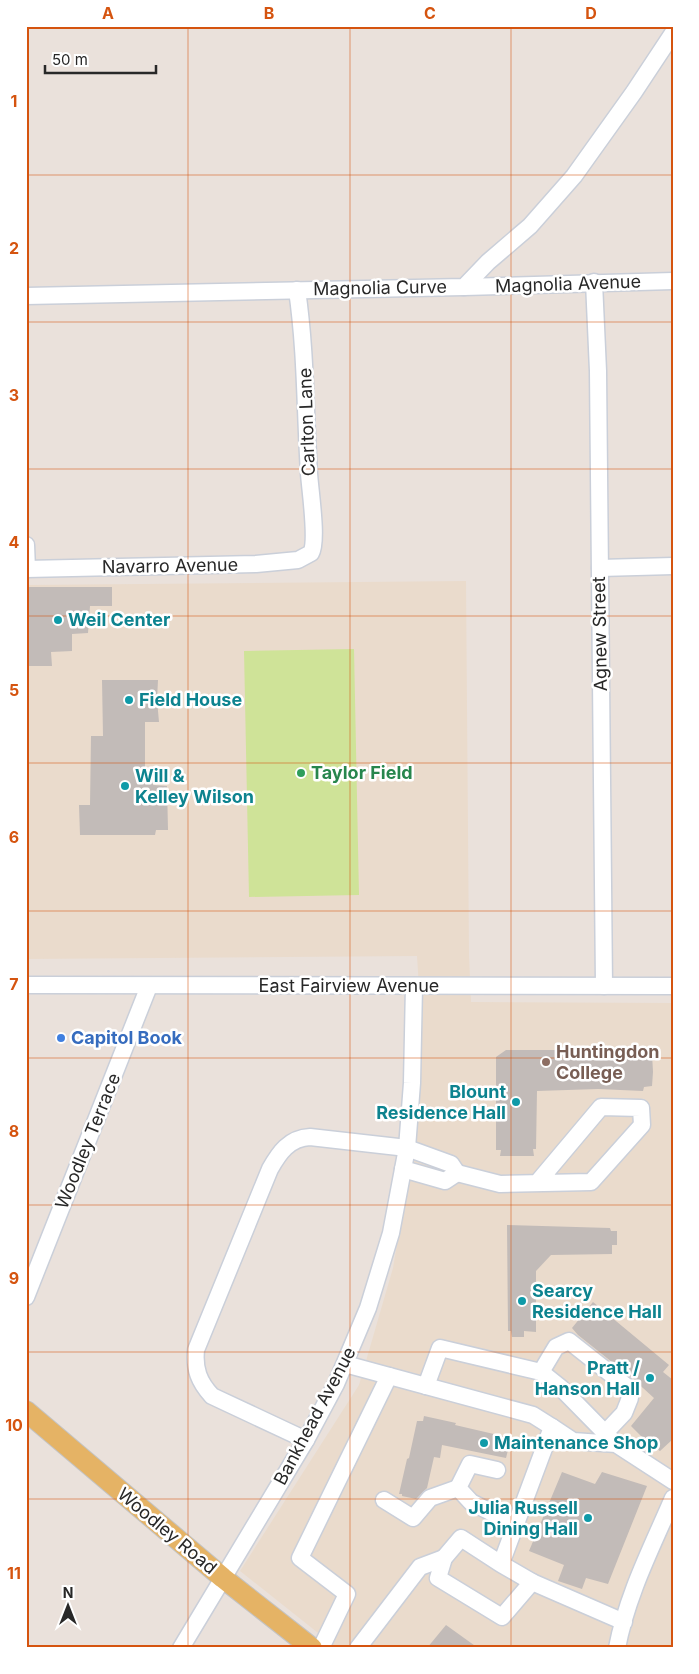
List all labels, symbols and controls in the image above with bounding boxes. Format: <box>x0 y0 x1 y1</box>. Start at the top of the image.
text: A <box>102 3 114 23</box>
text: B <box>264 3 274 23</box>
text: C <box>424 3 436 23</box>
text: D <box>585 3 597 23</box>
scale bar <box>45 42 156 74</box>
text: 50 m <box>52 50 88 69</box>
text: 1 <box>11 91 17 111</box>
text: 2 <box>9 238 19 258</box>
street label: Magnolia Avenue <box>495 270 641 297</box>
street label: Magnolia Curve <box>313 276 447 299</box>
street label: Carlton Lane <box>294 367 319 477</box>
text: 3 <box>9 385 19 405</box>
text: 4 <box>9 532 20 552</box>
street label: Navarro Avenue <box>102 554 238 577</box>
street label: Agnew Street <box>588 576 611 692</box>
place label: Weil Center <box>68 609 170 630</box>
marker: Weil Center <box>52 614 64 626</box>
text: 5 <box>9 680 19 700</box>
place label: Field House <box>139 689 242 710</box>
marker: Field House <box>123 694 135 706</box>
place label: Taylor Field <box>311 762 413 783</box>
place label: Will & Kelley Wilson <box>135 765 254 807</box>
marker: Taylor Field <box>295 767 307 779</box>
marker: Will & Kelley Wilson <box>119 780 131 792</box>
text: 6 <box>9 827 19 847</box>
text: 7 <box>9 974 19 994</box>
street label: East Fairview Avenue <box>259 975 439 996</box>
place label: Capitol Book <box>71 1027 183 1048</box>
marker: Capitol Book <box>55 1032 67 1044</box>
place label: Huntingdon College <box>556 1041 660 1083</box>
marker: Huntingdon College <box>540 1056 552 1068</box>
street label: Woodley Terrace <box>51 1070 124 1212</box>
place label: Blount Residence Hall <box>376 1081 506 1123</box>
marker: Blount Residence Hall <box>510 1096 522 1108</box>
text: 8 <box>9 1121 19 1141</box>
text: 9 <box>9 1268 19 1288</box>
place label: Searcy Residence Hall <box>532 1280 662 1322</box>
marker: Searcy Residence Hall <box>516 1295 528 1307</box>
street label: Bankhead Avenue <box>269 1343 360 1488</box>
place label: Pratt / Hanson Hall <box>535 1357 640 1399</box>
marker: Pratt / Hanson Hall <box>644 1372 656 1384</box>
text: 10 <box>5 1415 23 1435</box>
place label: Maintenance Shop <box>494 1432 658 1453</box>
marker: Maintenance Shop <box>478 1437 490 1449</box>
street label: Woodley Road <box>114 1483 221 1578</box>
place label: Julia Russell Dining Hall <box>468 1497 578 1539</box>
marker: Julia Russell Dining Hall <box>582 1512 594 1524</box>
text: 11 <box>7 1563 21 1583</box>
north arrow <box>42 1582 92 1632</box>
text: N <box>63 1584 73 1601</box>

